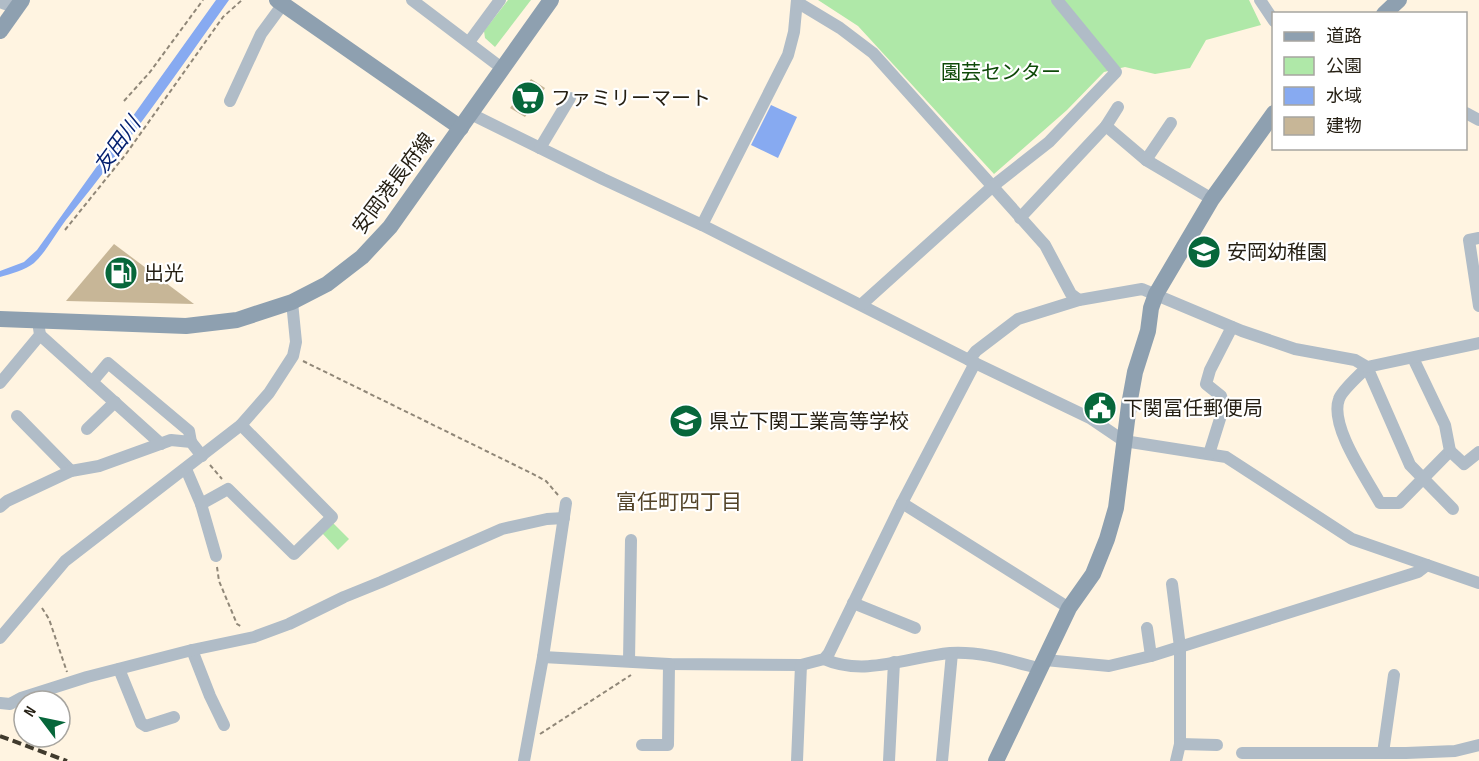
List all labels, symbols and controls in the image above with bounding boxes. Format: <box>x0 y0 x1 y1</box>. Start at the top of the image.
legend <box>1272 12 1467 150</box>
text: 道路 <box>1326 26 1362 47</box>
text: 公園 <box>1326 56 1362 77</box>
park label: 園芸センター <box>941 61 1061 85</box>
supermarket icon: ファミリーマート <box>510 80 546 116</box>
text: 水域 <box>1326 86 1362 107</box>
place label: ファミリーマート <box>551 87 711 111</box>
water label: 友田川 <box>89 111 147 178</box>
text: 建物 <box>1326 116 1362 137</box>
street label: 安岡港長府線 <box>348 128 439 239</box>
school or university icon: 安岡幼稚園 <box>1186 234 1222 270</box>
place label: 安岡幼稚園 <box>1227 241 1327 265</box>
fuel station icon: 出光 <box>103 255 139 291</box>
place label: 出光 <box>144 262 184 286</box>
public building icon: 下関冨任郵便局 <box>1082 390 1118 426</box>
place label: 下関冨任郵便局 <box>1123 397 1263 421</box>
school or university icon: 県立下関工業高等学校 <box>668 403 704 439</box>
place label: 県立下関工業高等学校 <box>709 410 909 434</box>
district label: 富任町四丁目 <box>616 490 742 515</box>
north arrow <box>12 689 72 749</box>
text: N <box>20 703 41 721</box>

